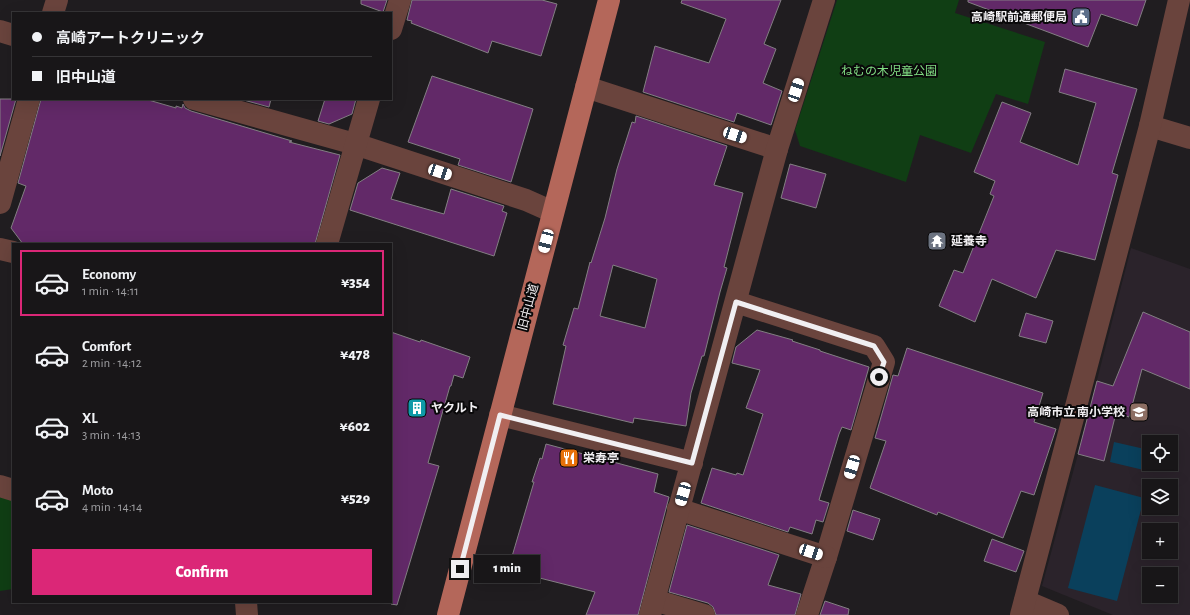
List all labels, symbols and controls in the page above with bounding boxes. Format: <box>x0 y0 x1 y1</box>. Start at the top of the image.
public building icon: 高崎駅前通郵便局 <box>1070 6 1092 28</box>
place label: 高崎駅前通郵便局 <box>971 10 1067 23</box>
text: 高崎アートクリニック <box>56 31 205 46</box>
park label: ねむの木児童公園 <box>841 64 937 77</box>
text: 旧中山道 <box>56 70 116 85</box>
car <box>787 77 805 103</box>
car <box>722 126 748 144</box>
car <box>427 163 453 181</box>
car <box>537 228 555 254</box>
temple icon: 延養寺 <box>926 230 948 252</box>
place label: 延養寺 <box>951 234 987 247</box>
icon: car <box>34 265 70 301</box>
text: Economy <box>82 267 136 282</box>
text: ¥354 <box>341 275 370 290</box>
street label: 旧中山道 <box>515 282 540 332</box>
text: 1 min · 14:11 <box>82 285 139 298</box>
icon: car <box>34 337 70 373</box>
text: Comfort <box>82 339 131 354</box>
text: ¥478 <box>340 347 370 362</box>
text: 2 min · 14:12 <box>82 357 142 370</box>
route start <box>870 368 888 386</box>
building icon: ヤクルト <box>406 397 428 419</box>
school or university icon: 高崎市立 南小学校 <box>1128 401 1150 423</box>
place label: ヤクルト <box>431 402 479 414</box>
place label: 高崎市立 南小学校 <box>1027 405 1125 418</box>
icon: car <box>34 409 70 445</box>
text: XL <box>82 411 98 426</box>
text: ¥602 <box>339 419 370 434</box>
text: 3 min · 14:13 <box>82 429 141 442</box>
map controls <box>1142 435 1178 603</box>
button: locate <box>1142 435 1178 471</box>
restaurant icon: 栄寿亭 <box>558 447 580 469</box>
place label: 栄寿亭 <box>583 451 619 464</box>
car <box>843 454 861 480</box>
button: layers <box>1142 479 1178 515</box>
icon: car <box>34 481 70 517</box>
car <box>674 481 692 507</box>
text: Moto <box>82 483 114 498</box>
text: ¥529 <box>341 491 370 506</box>
text: 4 min · 14:14 <box>82 501 142 514</box>
button: + <box>1142 523 1178 559</box>
car <box>798 543 824 561</box>
button: Confirm <box>32 549 372 595</box>
callout: 1 min <box>474 555 540 583</box>
route end <box>451 560 469 578</box>
text: 1 min <box>493 562 521 575</box>
button: − <box>1142 567 1178 603</box>

